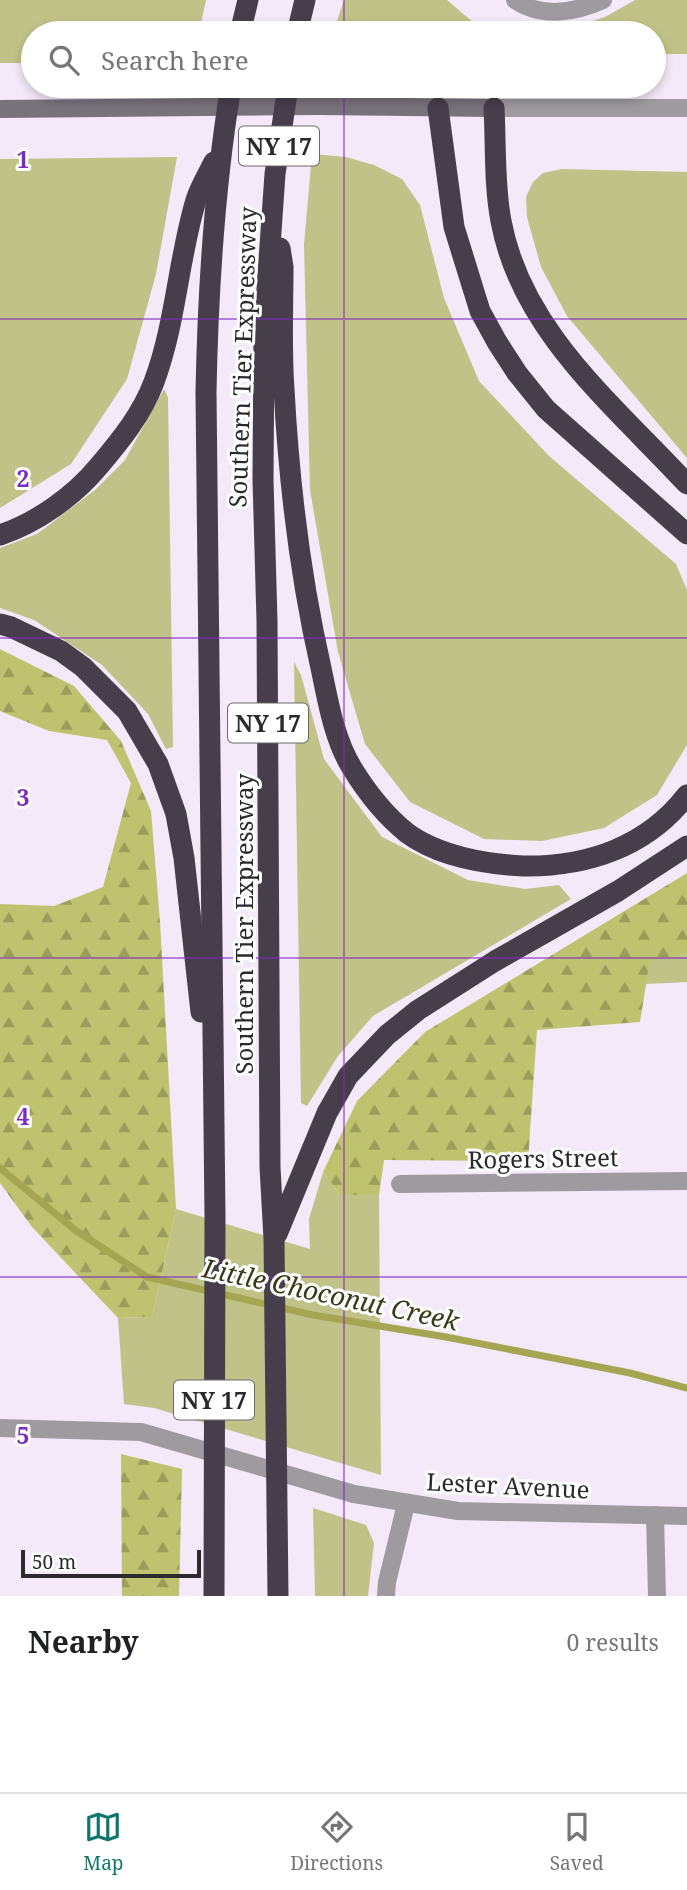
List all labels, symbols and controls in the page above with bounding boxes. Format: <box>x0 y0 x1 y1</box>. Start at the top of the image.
search box <box>21 21 666 98</box>
icon: search <box>45 41 83 79</box>
text: Search here <box>101 42 249 78</box>
road number: NY 17 <box>239 127 319 166</box>
text: 1 <box>17 143 30 175</box>
street label: Southern Tier Expressway <box>220 206 264 508</box>
text: 2 <box>17 462 30 494</box>
road number: NY 17 <box>228 704 308 743</box>
street label: Southern Tier Expressway <box>227 773 260 1075</box>
text: 3 <box>17 781 30 813</box>
text: 4 <box>17 1100 30 1132</box>
street label: Rogers Street <box>467 1140 619 1176</box>
water label: Little Choconut Creek <box>199 1249 464 1339</box>
road number: NY 17 <box>174 1380 254 1420</box>
text: 5 <box>17 1419 30 1451</box>
street label: Lester Avenue <box>426 1464 590 1506</box>
scale bar <box>21 1547 201 1579</box>
text: 50 m <box>32 1549 76 1575</box>
text: Nearby <box>28 1621 139 1662</box>
text: 0 results <box>566 1626 659 1658</box>
tab: Map <box>83 1808 124 1876</box>
tab: Directions <box>290 1808 383 1876</box>
tab: Saved <box>550 1808 604 1876</box>

